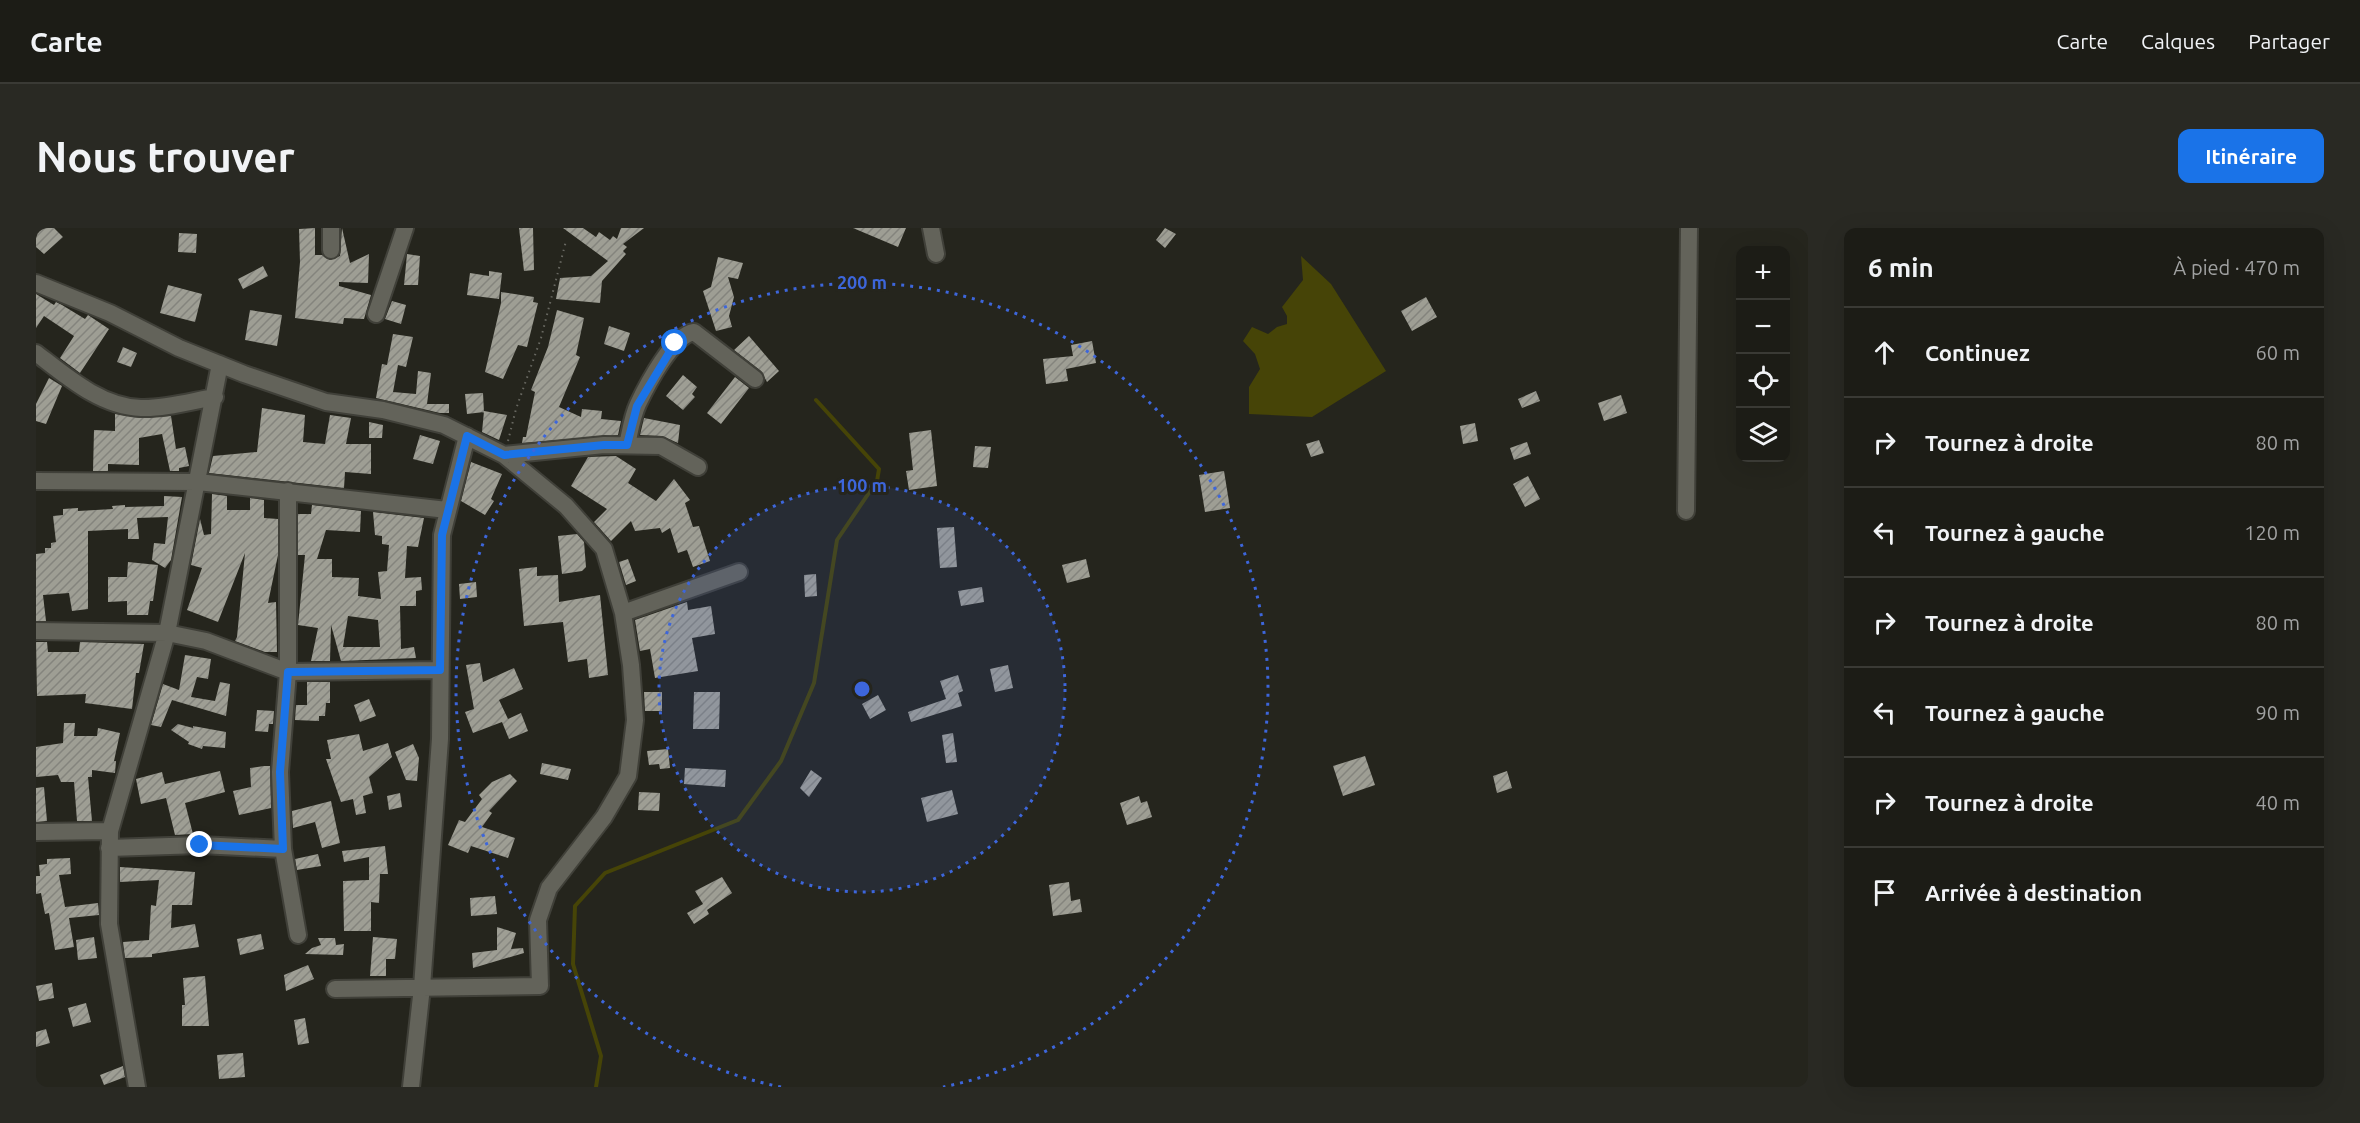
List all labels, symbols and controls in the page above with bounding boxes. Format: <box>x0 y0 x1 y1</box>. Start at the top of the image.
text: Carte <box>30 26 103 57</box>
text: Carte <box>2057 29 2108 53</box>
text: Calques <box>2141 29 2215 53</box>
text: Partager <box>2248 29 2330 53</box>
button: Itinéraire <box>2178 129 2324 183</box>
text: Nous trouver <box>36 133 295 180</box>
map controls <box>1736 246 1790 462</box>
button: + <box>1736 246 1790 300</box>
text: 6 min <box>1868 253 1934 282</box>
text: À pied · 470 m <box>2173 256 2300 279</box>
text: 200 m <box>837 272 887 292</box>
button: − <box>1736 300 1790 354</box>
route start <box>661 329 687 355</box>
icon: ahead <box>1868 336 1901 369</box>
text: Continuez <box>1925 340 2030 365</box>
text: 60 m <box>2256 341 2300 364</box>
button: locate <box>1736 354 1790 408</box>
button: layers <box>1736 408 1790 462</box>
icon: right <box>1868 426 1901 459</box>
text: Tournez à droite <box>1925 430 2094 455</box>
text: 80 m <box>2256 431 2300 454</box>
text: 100 m <box>837 475 887 495</box>
icon: left <box>1868 516 1901 549</box>
text: Tournez à gauche <box>1925 520 2105 545</box>
text: 120 m <box>2244 521 2300 544</box>
icon: right <box>1868 606 1901 639</box>
text: Tournez à droite <box>1925 610 2094 635</box>
text: 80 m <box>2256 611 2300 634</box>
centre of rings <box>852 679 872 699</box>
icon: left <box>1868 696 1901 729</box>
text: Tournez à gauche <box>1925 700 2105 725</box>
text: 90 m <box>2256 701 2300 724</box>
icon: right <box>1868 786 1901 819</box>
text: Tournez à droite <box>1925 790 2094 815</box>
text: 40 m <box>2256 791 2300 814</box>
route end <box>186 831 212 857</box>
icon: arrive <box>1868 876 1901 909</box>
text: Arrivée à destination <box>1925 880 2142 905</box>

